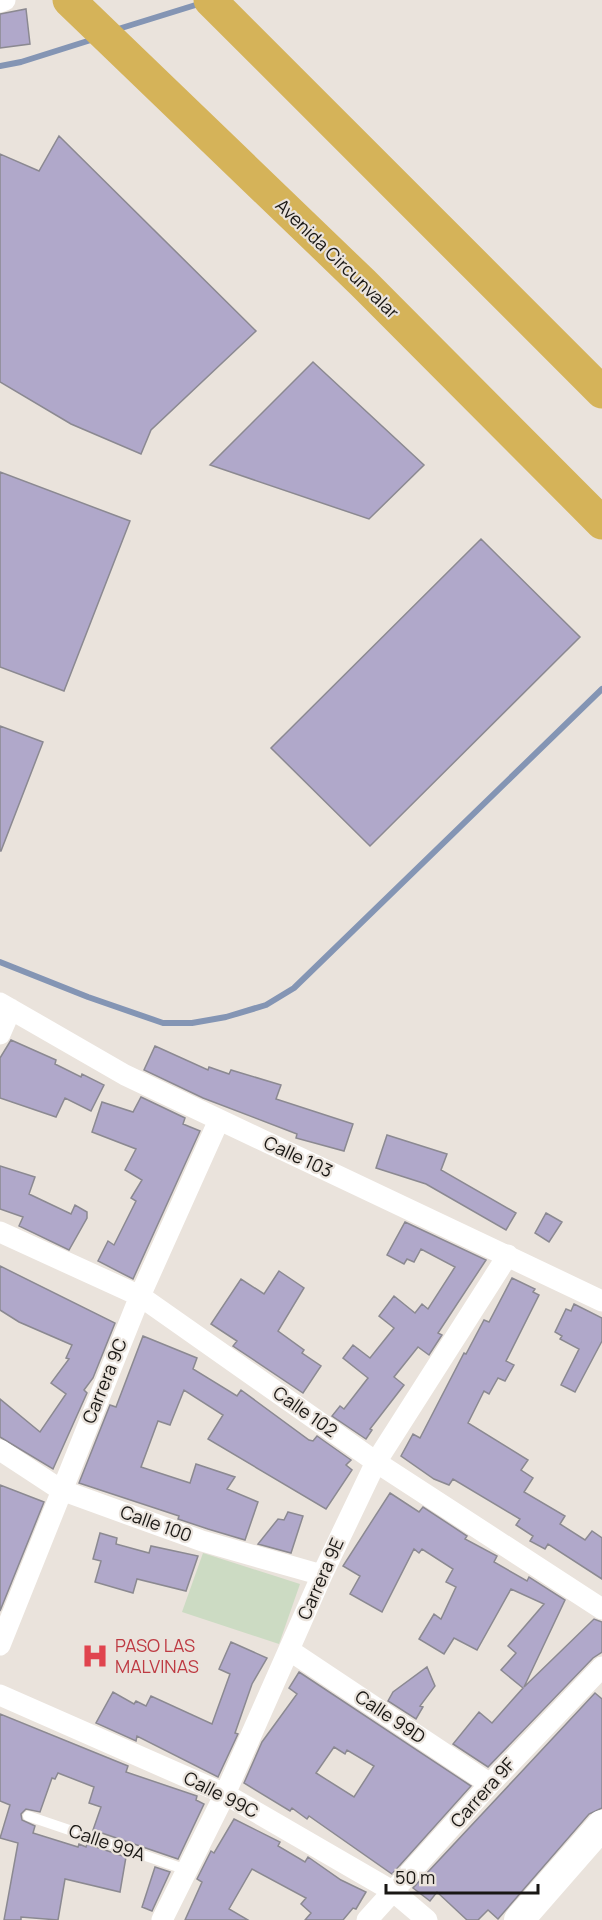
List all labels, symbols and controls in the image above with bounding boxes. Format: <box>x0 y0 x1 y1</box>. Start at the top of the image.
street label: Avenida Circunvalar <box>271 193 405 324</box>
street label: Calle 103 <box>260 1130 337 1182</box>
street label: Carrera 9C <box>76 1334 132 1427</box>
street label: Calle 102 <box>269 1380 343 1442</box>
street label: Calle 100 <box>117 1499 195 1547</box>
street label: Carrera 9E <box>291 1534 349 1623</box>
place label: PASO LAS MALVINAS <box>115 1633 199 1678</box>
hospital icon: PASO LAS MALVINAS <box>80 1641 110 1671</box>
street label: Calle 99D <box>351 1684 430 1748</box>
street label: Carrera 9F <box>445 1752 520 1832</box>
street label: Calle 99C <box>180 1765 263 1823</box>
street label: Calle 99A <box>66 1818 149 1866</box>
scale bar <box>386 1857 538 1895</box>
text: 50 m <box>395 1865 435 1889</box>

